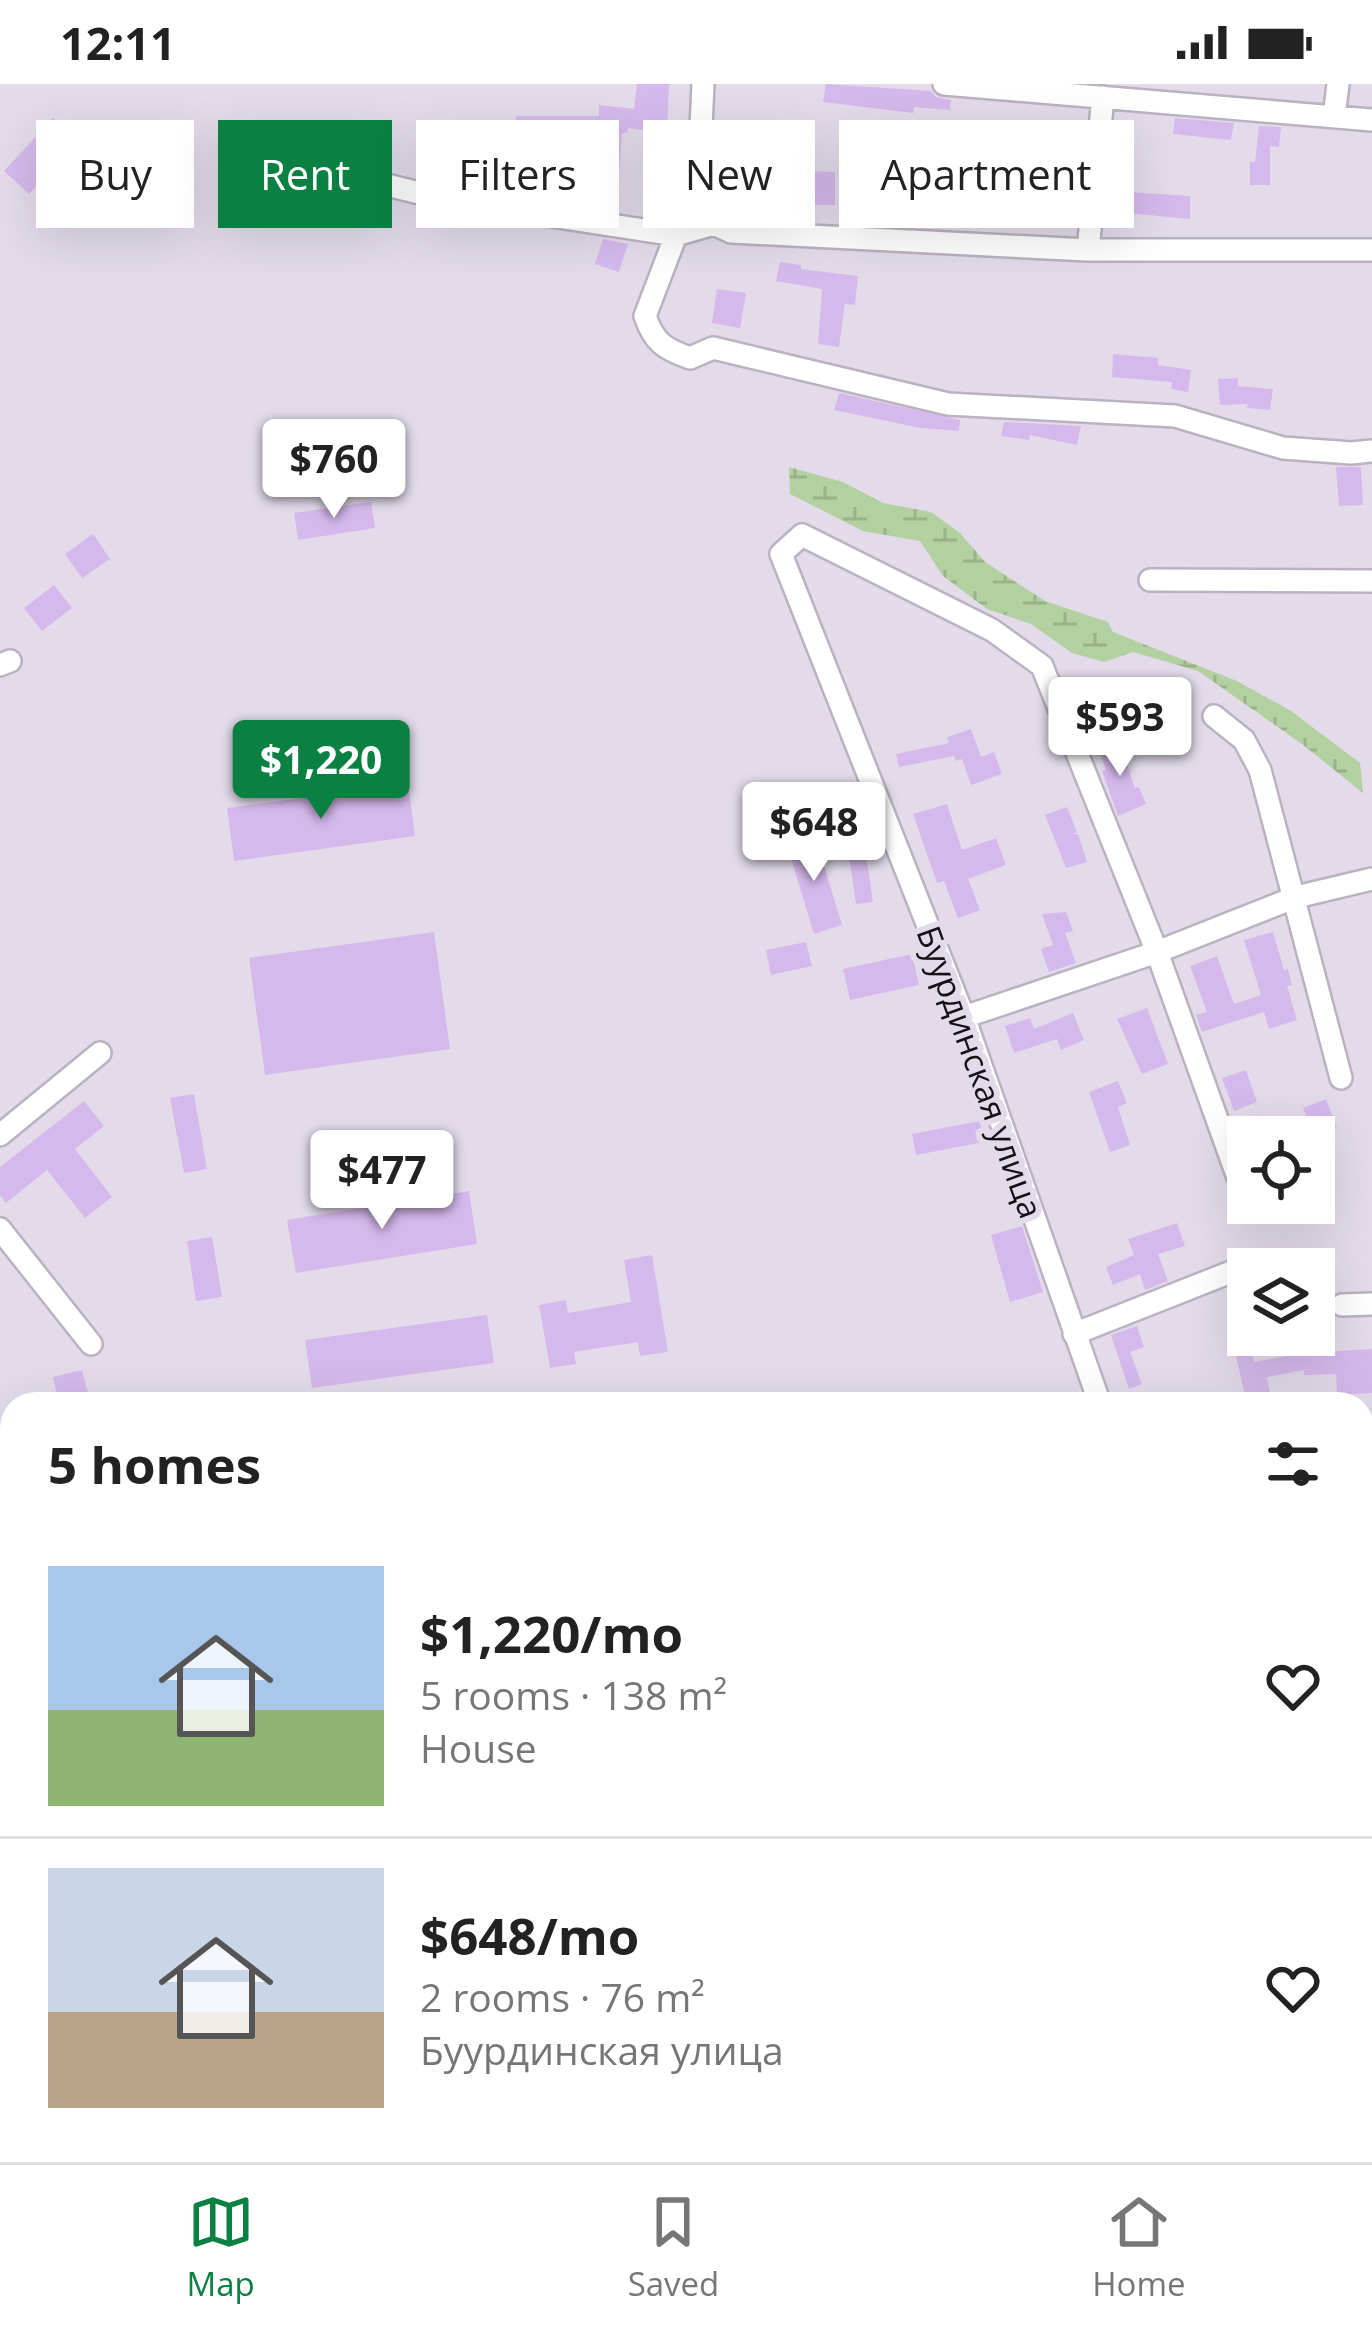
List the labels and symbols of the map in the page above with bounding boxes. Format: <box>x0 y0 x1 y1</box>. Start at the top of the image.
pin: $760 <box>263 419 405 521</box>
pin: $593 <box>1049 677 1191 779</box>
pin: $1,220 <box>223 720 419 822</box>
pin: $648 <box>743 782 885 884</box>
street label: Буурдинская улица <box>907 920 1054 1224</box>
pin: $477 <box>311 1130 453 1232</box>

